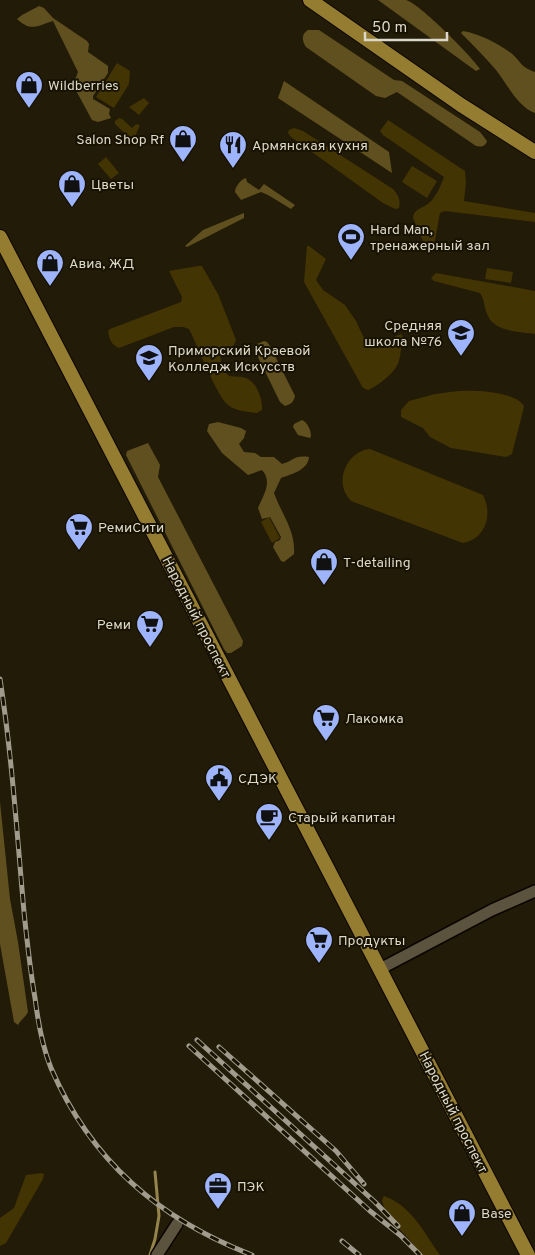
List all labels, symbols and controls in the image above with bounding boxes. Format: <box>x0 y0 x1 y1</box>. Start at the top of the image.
scale bar <box>365 10 448 42</box>
text: 50 m <box>372 19 407 38</box>
shop icon: Wildberries <box>14 70 44 109</box>
place label: Wildberries <box>48 78 119 95</box>
shop icon: Salon Shop Rf <box>168 124 198 163</box>
restaurant icon: Армянская кухня <box>218 130 248 169</box>
place label: Salon Shop Rf <box>76 132 164 149</box>
place label: Армянская кухня <box>252 138 368 155</box>
shop icon: Цветы <box>57 169 87 208</box>
place label: Цветы <box>91 177 134 194</box>
sports icon: Hard Man, тренажерный зал <box>336 222 366 261</box>
place label: Hard Man, тренажерный зал <box>370 222 490 255</box>
shop icon: Авиа, ЖД <box>35 248 65 287</box>
place label: Авиа, ЖД <box>69 256 134 273</box>
place label: Средняя школа №76 <box>364 318 442 351</box>
school or university icon: Средняя школа №76 <box>446 318 476 357</box>
school or university icon: Приморский Краевой Колледж Искусств <box>134 343 164 382</box>
place label: Приморский Краевой Колледж Искусств <box>168 343 311 376</box>
supermarket icon: РемиСити <box>64 512 94 551</box>
place label: РемиСити <box>98 520 164 537</box>
shop icon: T-detailing <box>309 547 339 586</box>
street label: Народный проспект <box>158 554 234 681</box>
place label: T-detailing <box>343 555 411 572</box>
supermarket icon: Реми <box>135 609 165 648</box>
place label: Реми <box>97 617 131 634</box>
supermarket icon: Лакомка <box>311 703 341 742</box>
place label: Лакомка <box>345 711 404 728</box>
public building icon: СДЭК <box>204 763 234 802</box>
place label: СДЭК <box>238 771 277 788</box>
cafe icon: Старый капитан <box>254 802 284 841</box>
place label: Старый капитан <box>288 810 395 827</box>
supermarket icon: Продукты <box>304 925 334 964</box>
place label: Продукты <box>338 933 405 950</box>
street label: Народный проспект <box>415 1049 491 1176</box>
office icon: ПЭК <box>203 1171 233 1210</box>
place label: ПЭК <box>237 1179 265 1196</box>
shop icon: Base <box>447 1198 477 1237</box>
place label: Base <box>481 1206 512 1223</box>

